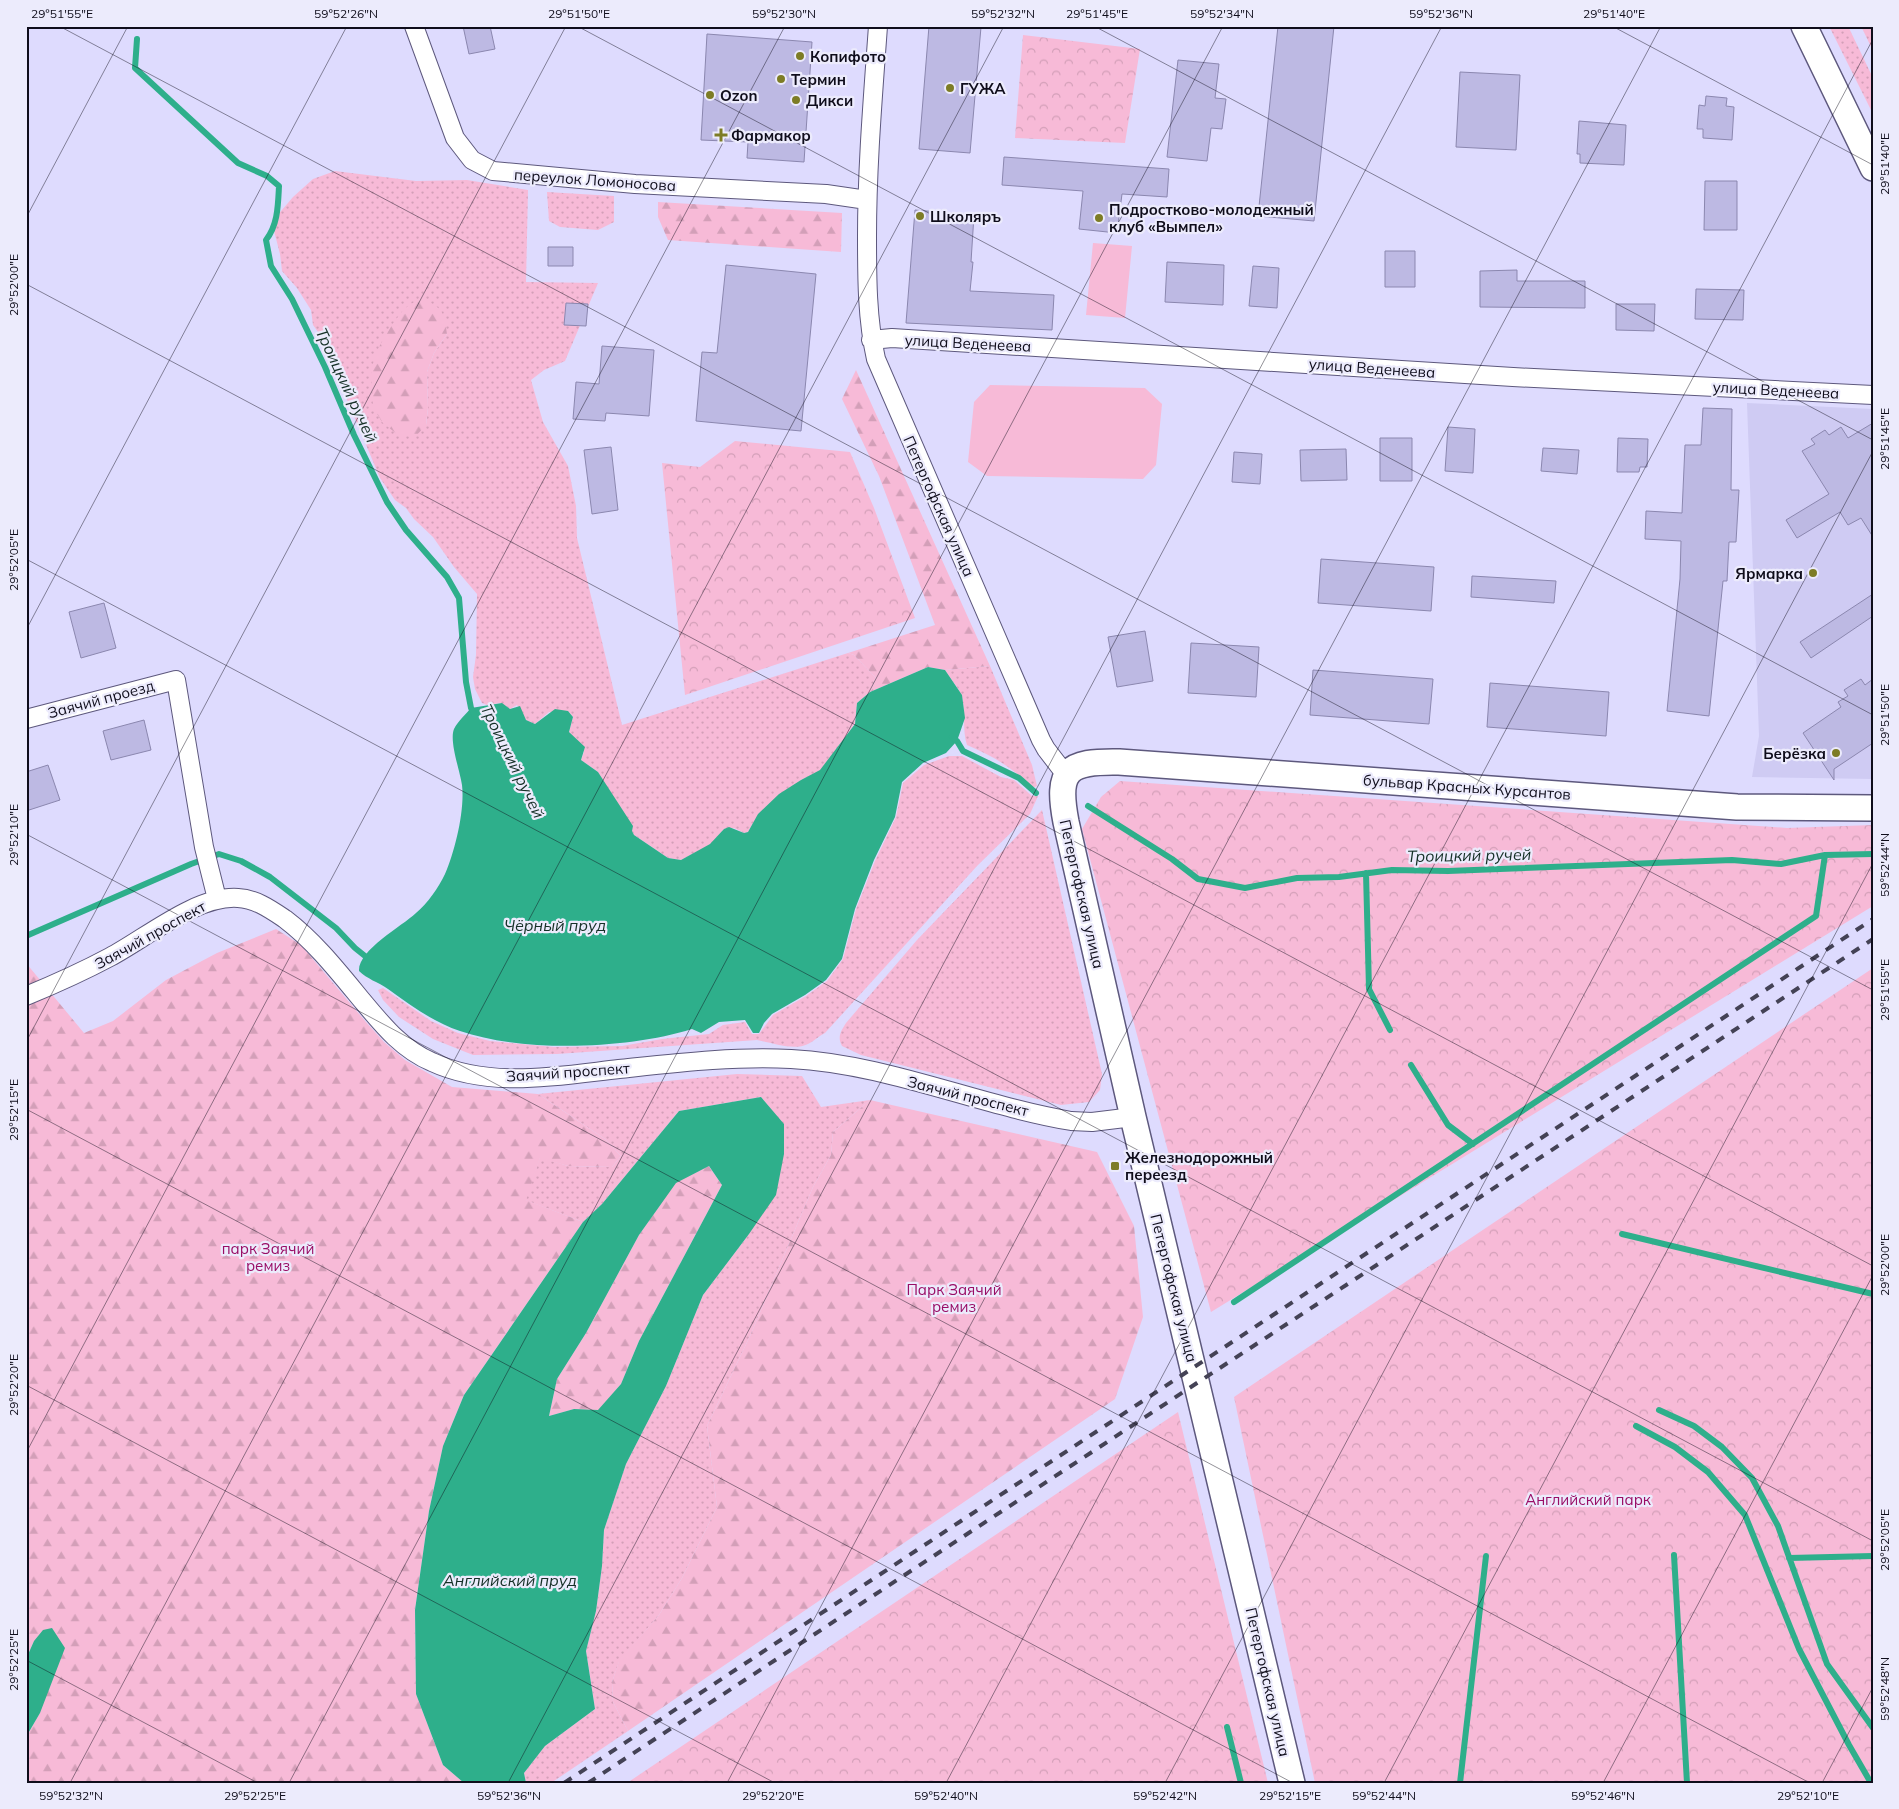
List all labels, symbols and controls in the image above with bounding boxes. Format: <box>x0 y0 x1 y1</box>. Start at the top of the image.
text: 29°51'55"E <box>31 6 93 21</box>
text: 59°52'26"N <box>314 6 378 21</box>
text: 29°51'50"E <box>548 6 610 21</box>
text: 59°52'30"N <box>752 6 816 21</box>
text: 59°52'32"N <box>971 6 1035 21</box>
text: 29°51'45"E <box>1066 6 1128 21</box>
text: 59°52'34"N <box>1190 6 1254 21</box>
text: 59°52'36"N <box>1409 6 1473 21</box>
text: 29°51'40"E <box>1583 6 1645 21</box>
place label: Копифото <box>810 47 886 66</box>
marker: Копифото <box>794 50 806 62</box>
place label: Термин <box>791 70 846 89</box>
marker: Термин <box>775 73 787 85</box>
place label: ГУЖА <box>960 79 1006 98</box>
marker: ГУЖА <box>944 82 956 94</box>
place label: Ozon <box>720 86 757 105</box>
marker: Ozon <box>704 89 716 101</box>
place label: Дикси <box>806 91 853 110</box>
marker: Дикси <box>790 94 802 106</box>
place label: Фармакор <box>731 126 811 145</box>
marker: Фармакор <box>715 129 727 141</box>
text: 29°51'40"E <box>1877 133 1892 195</box>
street label: переулок Ломоносова <box>513 165 677 195</box>
place label: Подростково-молодежный клуб «Вымпел» <box>1109 200 1314 236</box>
place label: Школяръ <box>930 207 1001 226</box>
marker: Школяръ <box>914 210 926 222</box>
marker: Подростково-молодежный клуб «Вымпел» <box>1093 212 1105 224</box>
text: 29°52'00"E <box>6 254 21 316</box>
water label: Троицкий ручей <box>312 324 382 446</box>
street label: улица Веденеева <box>904 330 1032 356</box>
street label: улица Веденеева <box>1308 354 1436 382</box>
street label: улица Веденеева <box>1712 377 1840 403</box>
text: 29°51'45"E <box>1877 408 1892 470</box>
street label: Петергофская улица <box>899 433 979 579</box>
text: 29°52'05"E <box>6 529 21 591</box>
place label: Ярмарка <box>1735 564 1803 583</box>
marker: Ярмарка <box>1807 567 1819 579</box>
street label: Заячий проезд <box>46 676 156 722</box>
text: 29°51'50"E <box>1877 684 1892 746</box>
water label: Троицкий ручей <box>477 701 549 821</box>
place label: Берёзка <box>1763 744 1826 763</box>
marker: Берёзка <box>1830 747 1842 759</box>
street label: бульвар Красных Курсантов <box>1362 770 1572 804</box>
text: 29°52'10"E <box>6 804 21 866</box>
street label: Петергофская улица <box>1056 818 1108 970</box>
text: 59°52'44"N <box>1877 833 1892 897</box>
water label: Троицкий ручей <box>1407 844 1531 866</box>
street label: Заячий проспект <box>91 897 209 973</box>
water label: Чёрный пруд <box>504 915 606 935</box>
text: 29°51'55"E <box>1877 959 1892 1021</box>
street label: Заячий проспект <box>506 1058 631 1086</box>
street label: Заячий проспект <box>906 1072 1031 1120</box>
text: 29°52'15"E <box>6 1079 21 1141</box>
place label: Железнодорожный переезд <box>1125 1148 1273 1184</box>
marker: Железнодорожный переезд <box>1109 1160 1121 1172</box>
street label: Петергофская улица <box>1146 1212 1202 1364</box>
text: 29°52'00"E <box>1877 1234 1892 1296</box>
park label: парк Заячий ремиз <box>222 1239 314 1275</box>
park label: Парк Заячий ремиз <box>906 1280 1002 1316</box>
text: 29°52'20"E <box>6 1354 21 1416</box>
park label: Английский парк <box>1525 1490 1652 1509</box>
text: 29°52'05"E <box>1877 1509 1892 1571</box>
water label: Английский пруд <box>442 1570 577 1590</box>
street label: Петергофская улица <box>1242 1606 1294 1758</box>
text: 29°52'25"E <box>6 1629 21 1691</box>
text: 59°52'48"N <box>1877 1657 1892 1721</box>
text: 59°52'32"N <box>39 1788 103 1803</box>
text: 29°52'25"E <box>224 1788 286 1803</box>
text: 59°52'36"N <box>477 1788 541 1803</box>
text: 29°52'20"E <box>742 1788 804 1803</box>
text: 59°52'40"N <box>914 1788 978 1803</box>
text: 59°52'42"N <box>1133 1788 1197 1803</box>
text: 29°52'15"E <box>1259 1788 1321 1803</box>
text: 59°52'44"N <box>1352 1788 1416 1803</box>
text: 59°52'46"N <box>1571 1788 1635 1803</box>
text: 29°52'10"E <box>1777 1788 1839 1803</box>

